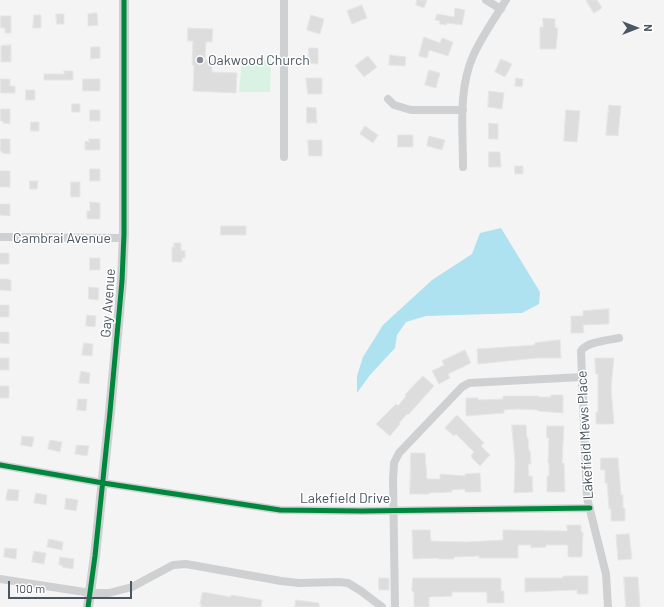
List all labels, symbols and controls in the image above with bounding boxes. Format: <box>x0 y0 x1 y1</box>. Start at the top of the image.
north arrow <box>616 8 656 48</box>
text: N <box>642 24 655 32</box>
place label: Oakwood Church <box>208 52 310 68</box>
marker: Oakwood Church <box>195 55 205 65</box>
street label: Cambrai Avenue <box>13 230 111 246</box>
street label: Gay Avenue <box>97 268 119 338</box>
street label: Lakefield Mews Place <box>573 370 597 500</box>
street label: Lakefield Drive <box>300 490 390 506</box>
scale bar <box>10 573 134 599</box>
text: 100 m <box>15 581 45 595</box>

